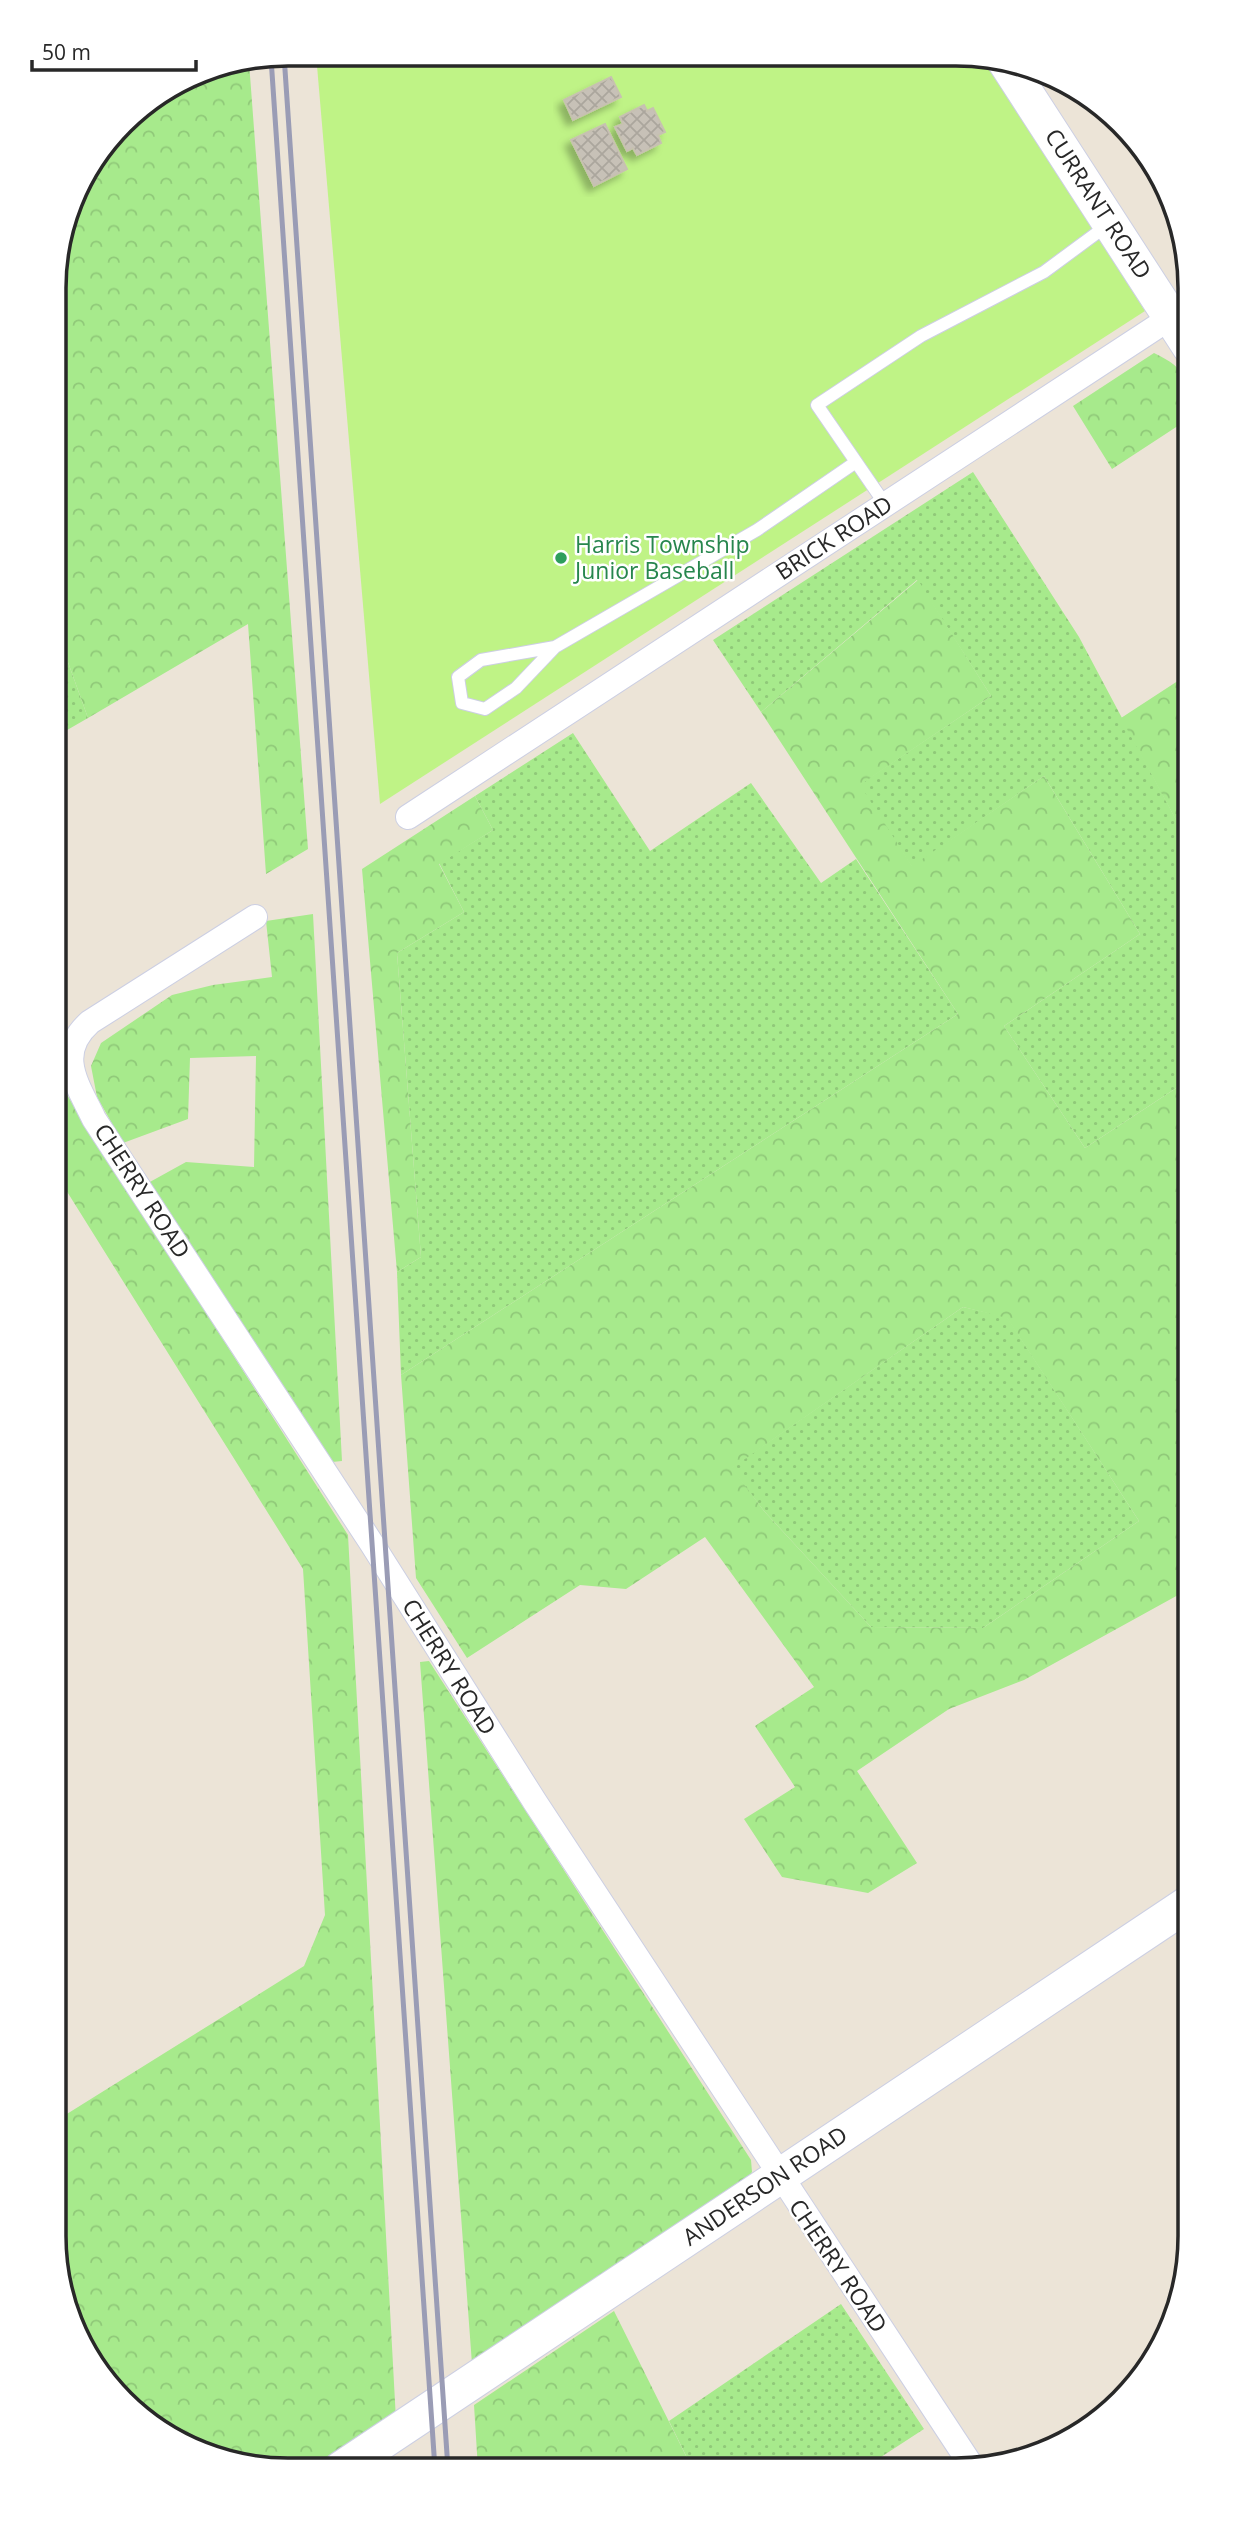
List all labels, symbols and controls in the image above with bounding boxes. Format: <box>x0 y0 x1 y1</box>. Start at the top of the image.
scale bar <box>32 28 196 72</box>
text: 50 m <box>42 38 91 66</box>
street label: CURRANT ROAD <box>1038 122 1159 285</box>
street label: BRICK ROAD <box>769 487 898 587</box>
place label: Harris Township Junior Baseball <box>573 528 750 586</box>
marker: Harris Township Junior Baseball <box>553 550 569 566</box>
street label: CHERRY ROAD <box>87 1117 198 1264</box>
street label: CHERRY ROAD <box>395 1592 504 1741</box>
street label: ANDERSON ROAD <box>676 2118 853 2252</box>
street label: CHERRY ROAD <box>782 2192 895 2339</box>

